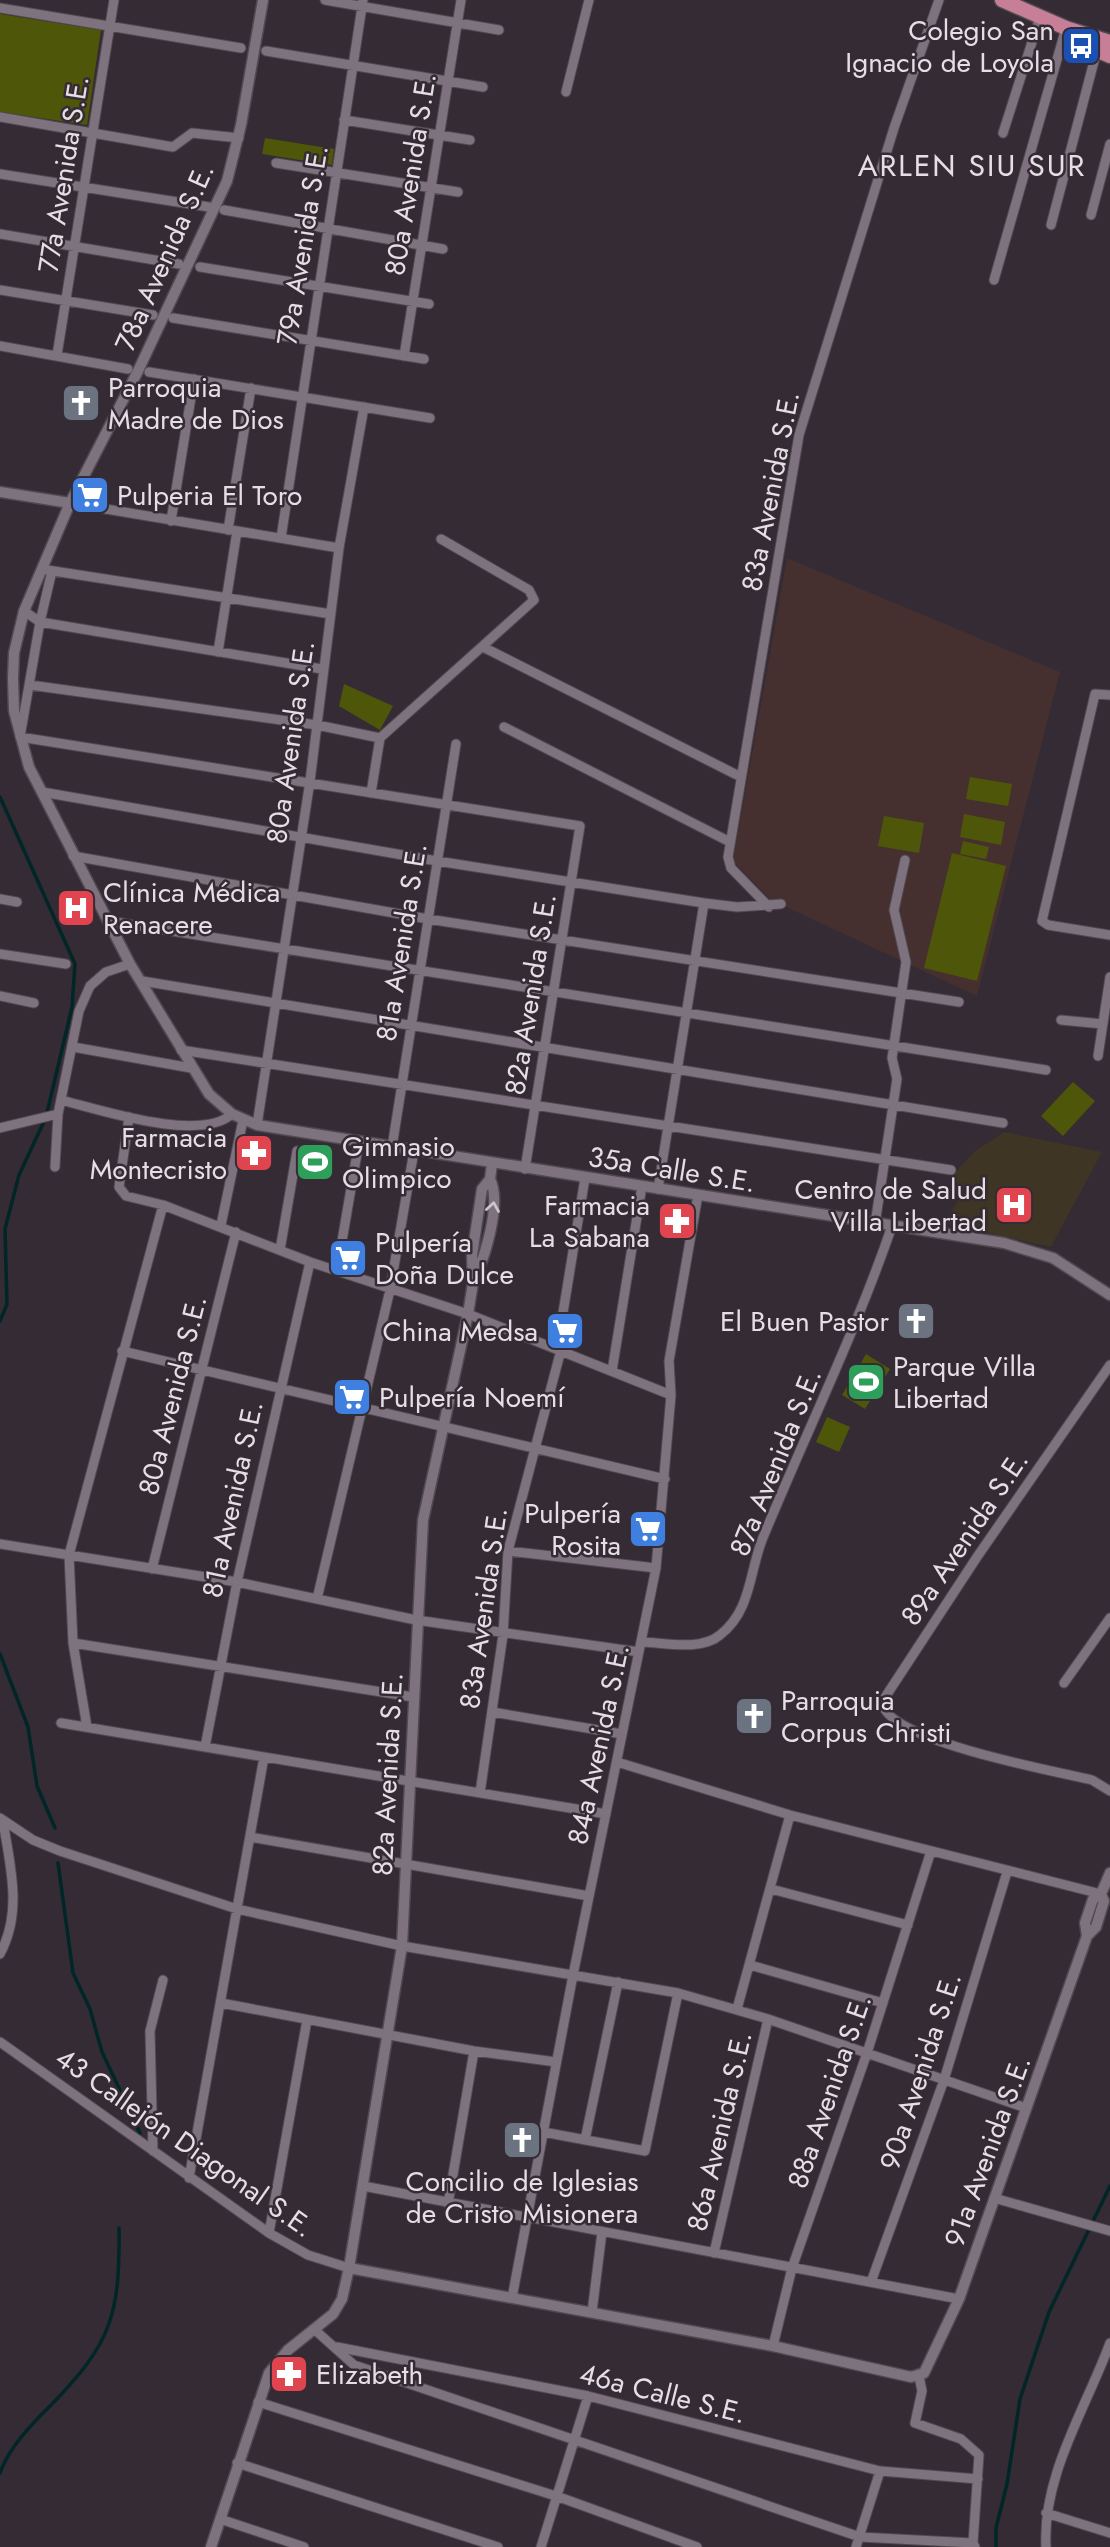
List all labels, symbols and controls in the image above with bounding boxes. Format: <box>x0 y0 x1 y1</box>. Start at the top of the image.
place label: Colegio San Ignacio de Loyola <box>845 10 1054 83</box>
bus stop icon: Colegio San Ignacio de Loyola <box>1060 25 1102 67</box>
street label: 80a Avenida S.E. <box>374 70 447 278</box>
street label: 77a Avenida S.E. <box>28 72 99 276</box>
street label: 79a Avenida S.E. <box>266 142 339 348</box>
district label: ARLEN SIU SUR <box>858 144 1086 187</box>
street label: 78a Avenida S.E. <box>105 156 224 358</box>
place label: Parroquia Madre de Dios <box>108 367 284 440</box>
church icon: Parroquia Madre de Dios <box>60 382 102 424</box>
street label: 83a Avenida S.E. <box>731 387 810 595</box>
supermarket icon: Pulperia El Toro <box>69 474 111 516</box>
place label: Pulperia El Toro <box>117 475 302 516</box>
street label: 80a Avenida S.E. <box>256 638 325 846</box>
street label: 81a Avenida S.E. <box>366 840 437 1044</box>
place label: Clínica Médica Renacere <box>103 872 280 945</box>
hospital icon: Clínica Médica Renacere <box>55 887 97 929</box>
street label: 82a Avenida S.E. <box>494 890 567 1098</box>
place label: Farmacia Montecristo <box>90 1117 227 1190</box>
place label: Gimnasio Olimpico <box>342 1126 455 1199</box>
pharmacy icon: Farmacia Montecristo <box>233 1132 275 1174</box>
street label: 35a Calle S.E. <box>585 1136 759 1203</box>
sports icon: Gimnasio Olimpico <box>294 1141 336 1183</box>
place label: Centro de Salud Villa Libertad <box>794 1169 987 1242</box>
hospital icon: Centro de Salud Villa Libertad <box>993 1184 1035 1226</box>
place label: Farmacia La Sabana <box>529 1185 650 1258</box>
pharmacy icon: Farmacia La Sabana <box>656 1200 698 1242</box>
one-way arrow <box>485 1201 500 1213</box>
place label: Pulpería Doña Dulce <box>375 1222 514 1295</box>
supermarket icon: Pulpería Doña Dulce <box>327 1237 369 1279</box>
street label: 80a Avenida S.E. <box>128 1291 217 1499</box>
church icon: El Buen Pastor <box>895 1300 937 1342</box>
place label: El Buen Pastor <box>720 1301 889 1342</box>
supermarket icon: China Medsa <box>544 1310 586 1352</box>
place label: China Medsa <box>382 1311 538 1352</box>
place label: Parque Villa Libertad <box>893 1346 1036 1419</box>
sports icon: Parque Villa Libertad <box>845 1361 887 1403</box>
street label: 87a Avenida S.E. <box>719 1362 832 1562</box>
supermarket icon: Pulpería Noemí <box>331 1376 373 1418</box>
place label: Pulpería Noemí <box>379 1377 566 1418</box>
street label: 81a Avenida S.E. <box>192 1397 273 1601</box>
street label: 89a Avenida S.E. <box>891 1443 1038 1634</box>
place label: Pulpería Rosita <box>524 1493 621 1566</box>
street label: 83a Avenida S.E. <box>449 1505 518 1712</box>
supermarket icon: Pulpería Rosita <box>627 1508 669 1550</box>
street label: 84a Avenida S.E. <box>557 1640 640 1848</box>
street label: 82a Avenida S.E. <box>362 1671 413 1877</box>
place label: Parroquia Corpus Christi <box>781 1680 951 1753</box>
church icon: Parroquia Corpus Christi <box>733 1695 775 1737</box>
street label: 90a Avenida S.E. <box>869 1967 972 2175</box>
street label: 88a Avenida S.E. <box>777 1988 882 2194</box>
street label: 86a Avenida S.E. <box>677 2027 762 2235</box>
street label: 43 Callejón Diagonal S.E. <box>47 2038 322 2247</box>
street label: 91a Avenida S.E. <box>934 2050 1041 2253</box>
church icon: Concilio de Iglesias de Cristo Misionera <box>501 2119 543 2161</box>
place label: Concilio de Iglesias de Cristo Misionera <box>405 2161 639 2234</box>
pharmacy icon: Elizabeth <box>268 2353 310 2395</box>
street label: 46a Calle S.E. <box>575 2353 750 2434</box>
place label: Elizabeth <box>316 2354 423 2395</box>

